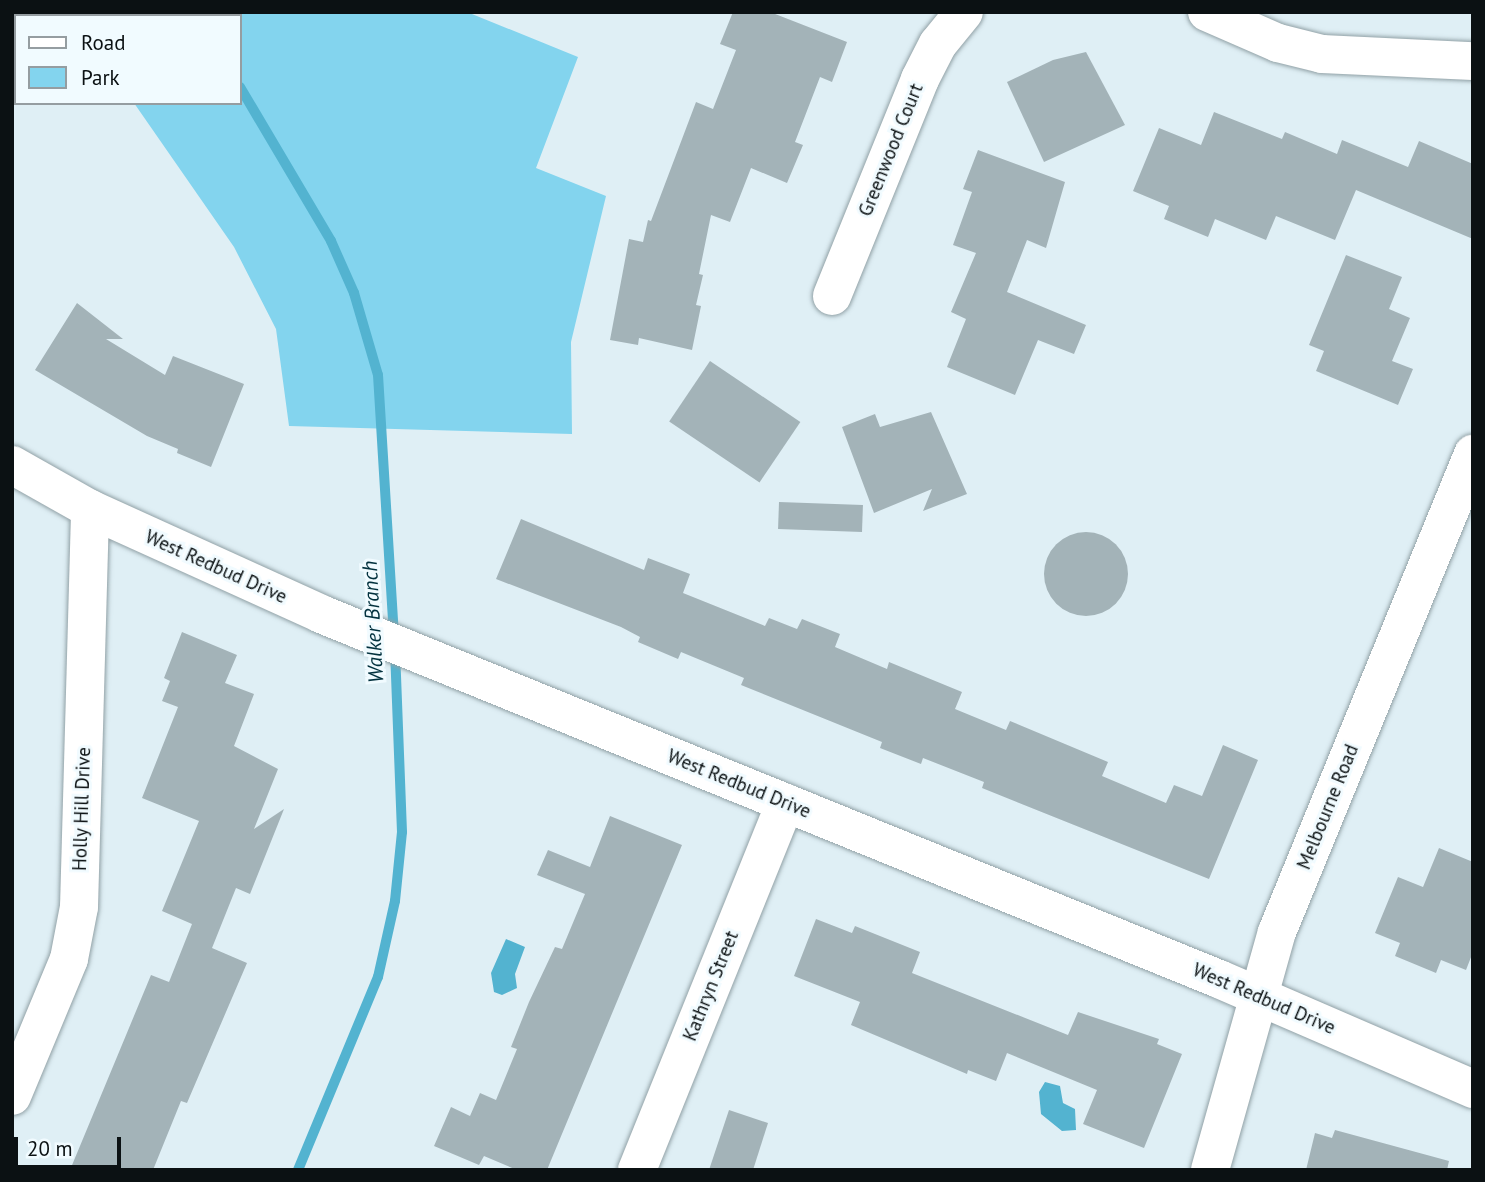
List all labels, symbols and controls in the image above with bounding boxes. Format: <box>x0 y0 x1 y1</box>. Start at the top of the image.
legend <box>14 14 242 105</box>
text: Road <box>81 29 125 56</box>
text: Park <box>81 64 120 91</box>
street label: Greenwood Court <box>854 80 928 220</box>
street label: West Redbud Drive <box>142 526 290 608</box>
water label: Walker Branch <box>357 560 389 684</box>
street label: Melbourne Road <box>1293 741 1363 873</box>
street label: West Redbud Drive <box>664 745 814 823</box>
street label: Holly Hill Drive <box>68 746 96 872</box>
street label: Kathryn Street <box>679 928 743 1044</box>
street label: West Redbud Drive <box>1189 959 1339 1039</box>
scale bar <box>18 1122 124 1166</box>
text: 20 m <box>27 1135 73 1162</box>

